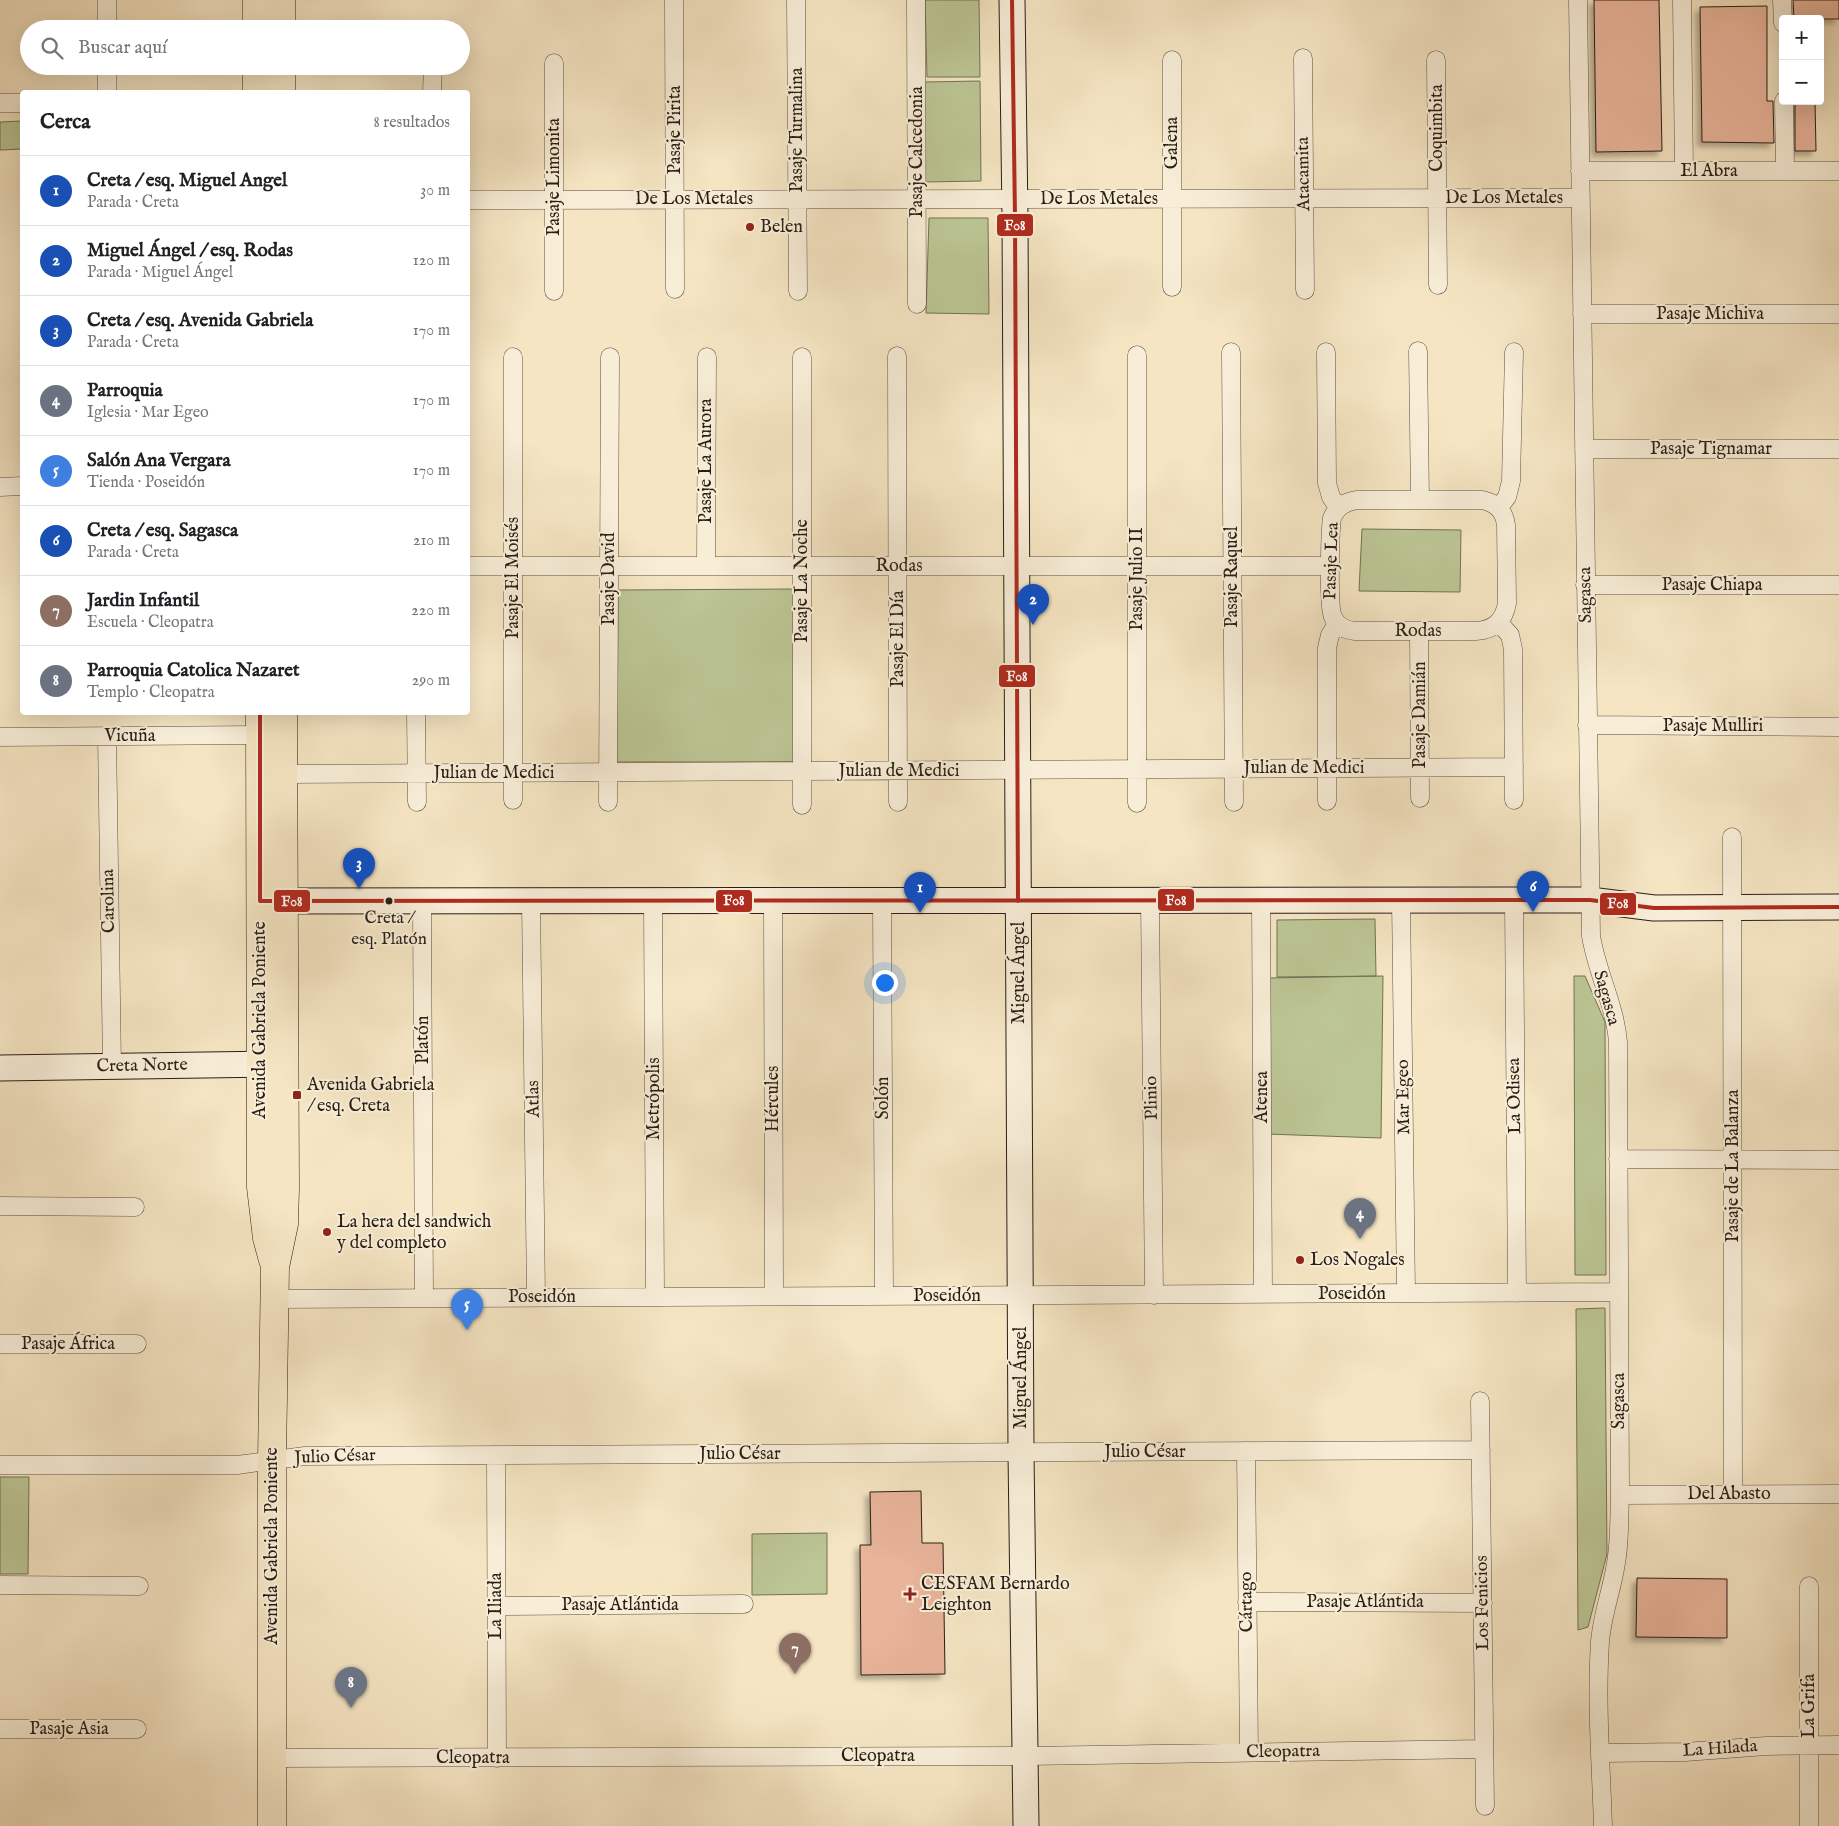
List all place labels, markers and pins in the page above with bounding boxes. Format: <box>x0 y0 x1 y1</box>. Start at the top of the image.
place label: Belen <box>760 216 803 239</box>
marker: Belen <box>744 221 756 233</box>
pin: 2 <box>1017 584 1049 625</box>
pin: 3 <box>343 848 375 889</box>
pin: 6 <box>1517 871 1549 912</box>
pin: 1 <box>904 872 936 913</box>
marker: Creta / esq. Platón <box>384 896 394 906</box>
place label: Creta / esq. Platón <box>351 908 427 950</box>
place label: Avenida Gabriela / esq. Creta <box>306 1074 435 1118</box>
marker: Avenida Gabriela / esq. Creta <box>291 1089 303 1101</box>
pin: 4 <box>1344 1198 1376 1239</box>
place label: La hera del sandwich y del completo <box>336 1211 492 1255</box>
marker: La hera del sandwich y del completo <box>321 1226 333 1238</box>
place label: Los Nogales <box>1310 1249 1405 1272</box>
marker: Los Nogales <box>1294 1254 1306 1266</box>
pin: 5 <box>451 1289 483 1330</box>
place label: CESFAM Bernardo Leighton <box>921 1573 1070 1617</box>
marker: CESFAM Bernardo Leighton <box>903 1587 917 1601</box>
pin: 7 <box>779 1633 811 1674</box>
pin: 8 <box>335 1667 367 1708</box>

